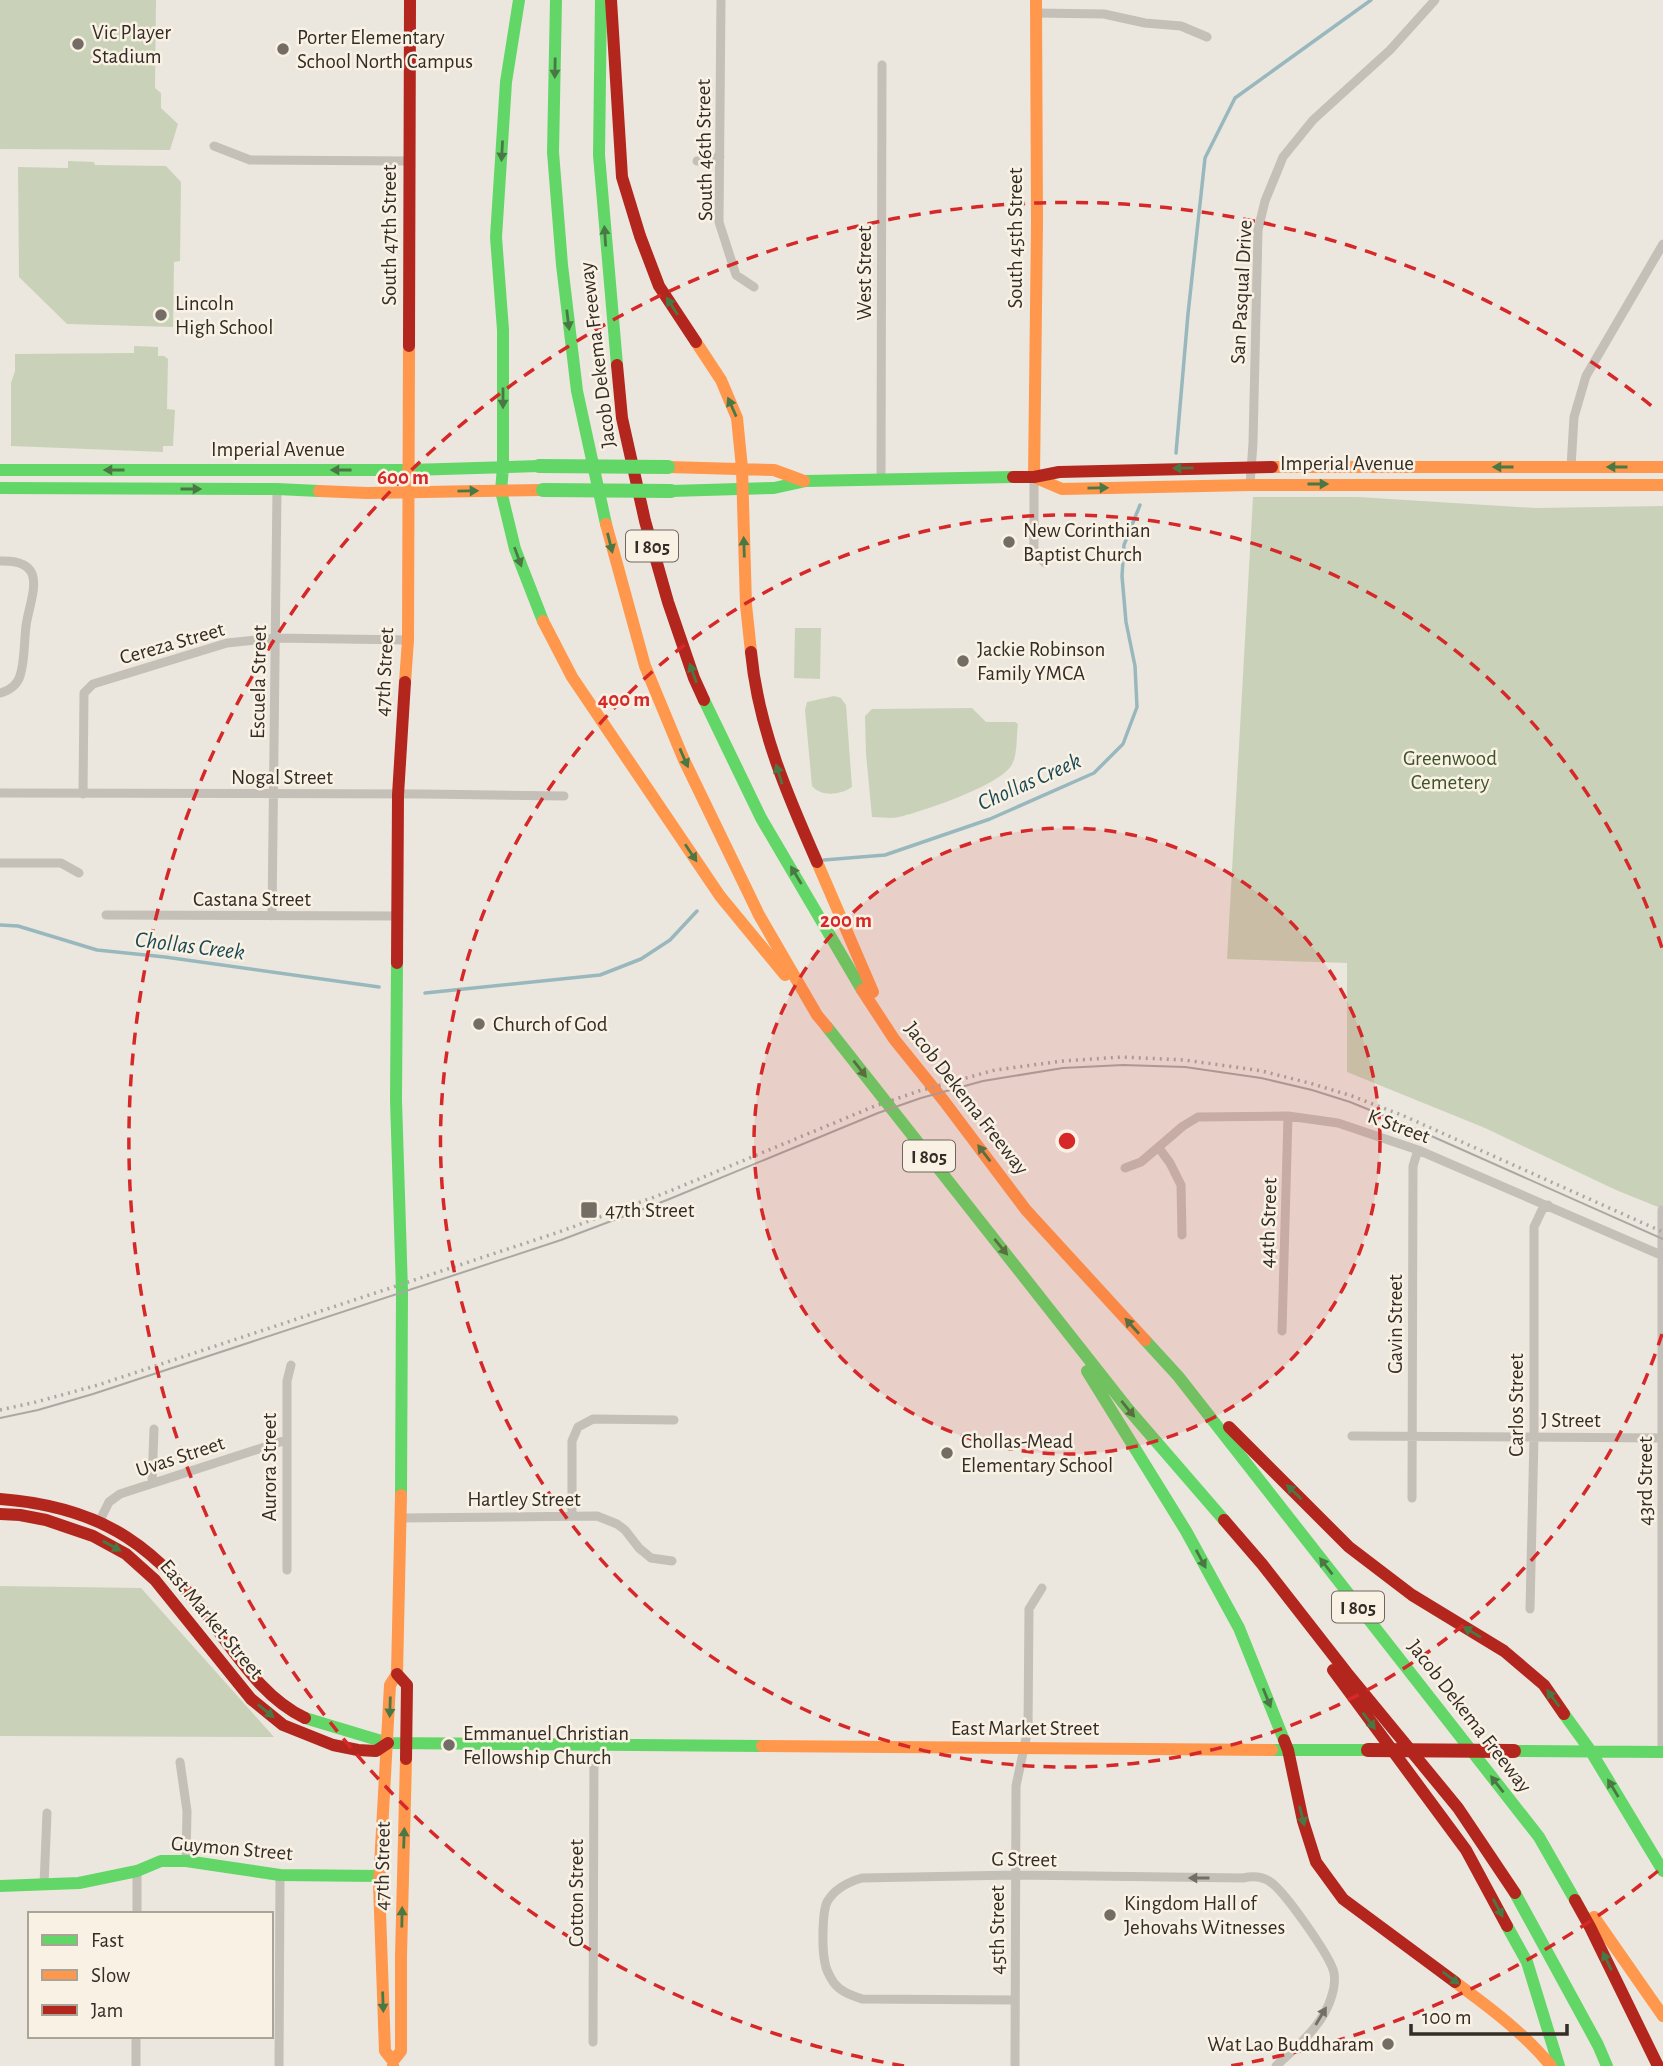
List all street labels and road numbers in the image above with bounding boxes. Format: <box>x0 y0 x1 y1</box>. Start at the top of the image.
street label: South 46th Street <box>693 78 716 221</box>
street label: South 47th Street <box>379 164 400 305</box>
street label: South 45th Street <box>1005 167 1026 309</box>
street label: San Pasqual Drive <box>1227 219 1256 365</box>
street label: West Street <box>854 225 875 320</box>
street label: Jacob Dekema Freeway <box>576 261 619 449</box>
street label: Imperial Avenue <box>211 439 345 460</box>
street label: Imperial Avenue <box>1280 453 1414 474</box>
road number: I 805 <box>626 530 678 562</box>
street label: Cereza Street <box>117 618 227 668</box>
street label: Escuela Street <box>247 624 270 739</box>
street label: 47th Street <box>372 627 397 717</box>
street label: Nogal Street <box>231 767 333 788</box>
street label: Castana Street <box>193 889 311 910</box>
street label: Jacob Dekema Freeway <box>901 1018 1033 1179</box>
street label: K Street <box>1365 1106 1433 1147</box>
road number: I 805 <box>903 1140 955 1172</box>
street label: 44th Street <box>1256 1177 1281 1269</box>
street label: Gavin Street <box>1385 1274 1406 1374</box>
street label: Carlos Street <box>1506 1353 1527 1457</box>
street label: J Street <box>1541 1410 1601 1431</box>
street label: Aurora Street <box>259 1413 280 1521</box>
street label: Uvas Street <box>133 1432 227 1481</box>
street label: 43rd Street <box>1635 1436 1656 1526</box>
street label: Hartley Street <box>467 1489 581 1510</box>
street label: East Market Street <box>156 1556 268 1683</box>
road number: I 805 <box>1332 1592 1384 1623</box>
street label: Jacob Dekema Freeway <box>1404 1636 1536 1797</box>
street label: East Market Street <box>951 1718 1100 1739</box>
street label: 47th Street <box>371 1821 394 1911</box>
street label: Guymon Street <box>170 1833 294 1864</box>
street label: Cotton Street <box>566 1839 587 1947</box>
street label: G Street <box>991 1848 1057 1871</box>
street label: 45th Street <box>987 1885 1008 1975</box>

